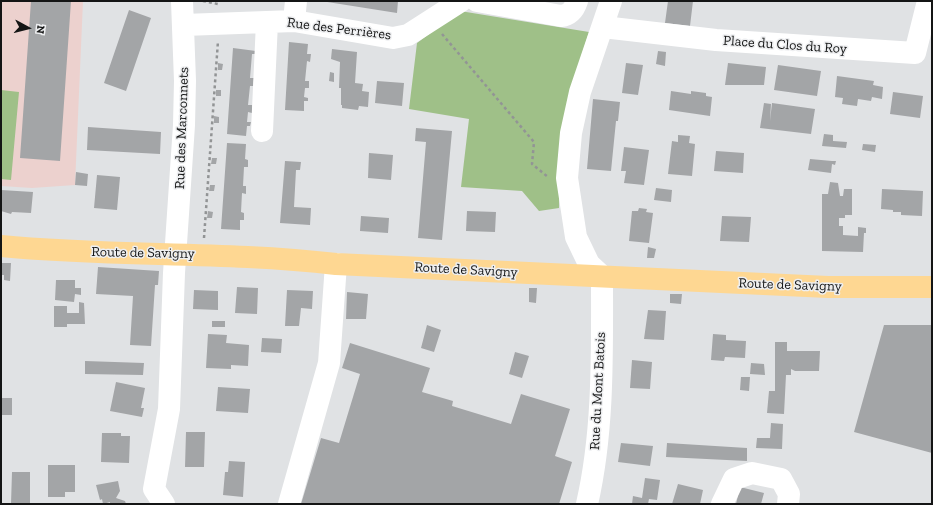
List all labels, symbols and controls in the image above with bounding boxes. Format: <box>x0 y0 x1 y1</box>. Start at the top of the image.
north arrow <box>8 8 48 48</box>
street label: Rue des Perrières <box>286 14 392 44</box>
text: N <box>33 25 47 34</box>
street label: Place du Clos du Roy <box>723 32 847 58</box>
street label: Rue des Marconnets <box>171 67 193 189</box>
street label: Route de Savigny <box>91 244 195 262</box>
street label: Route de Savigny <box>414 259 518 281</box>
street label: Route de Savigny <box>738 275 842 295</box>
street label: Rue du Mont Batois <box>587 332 609 450</box>

